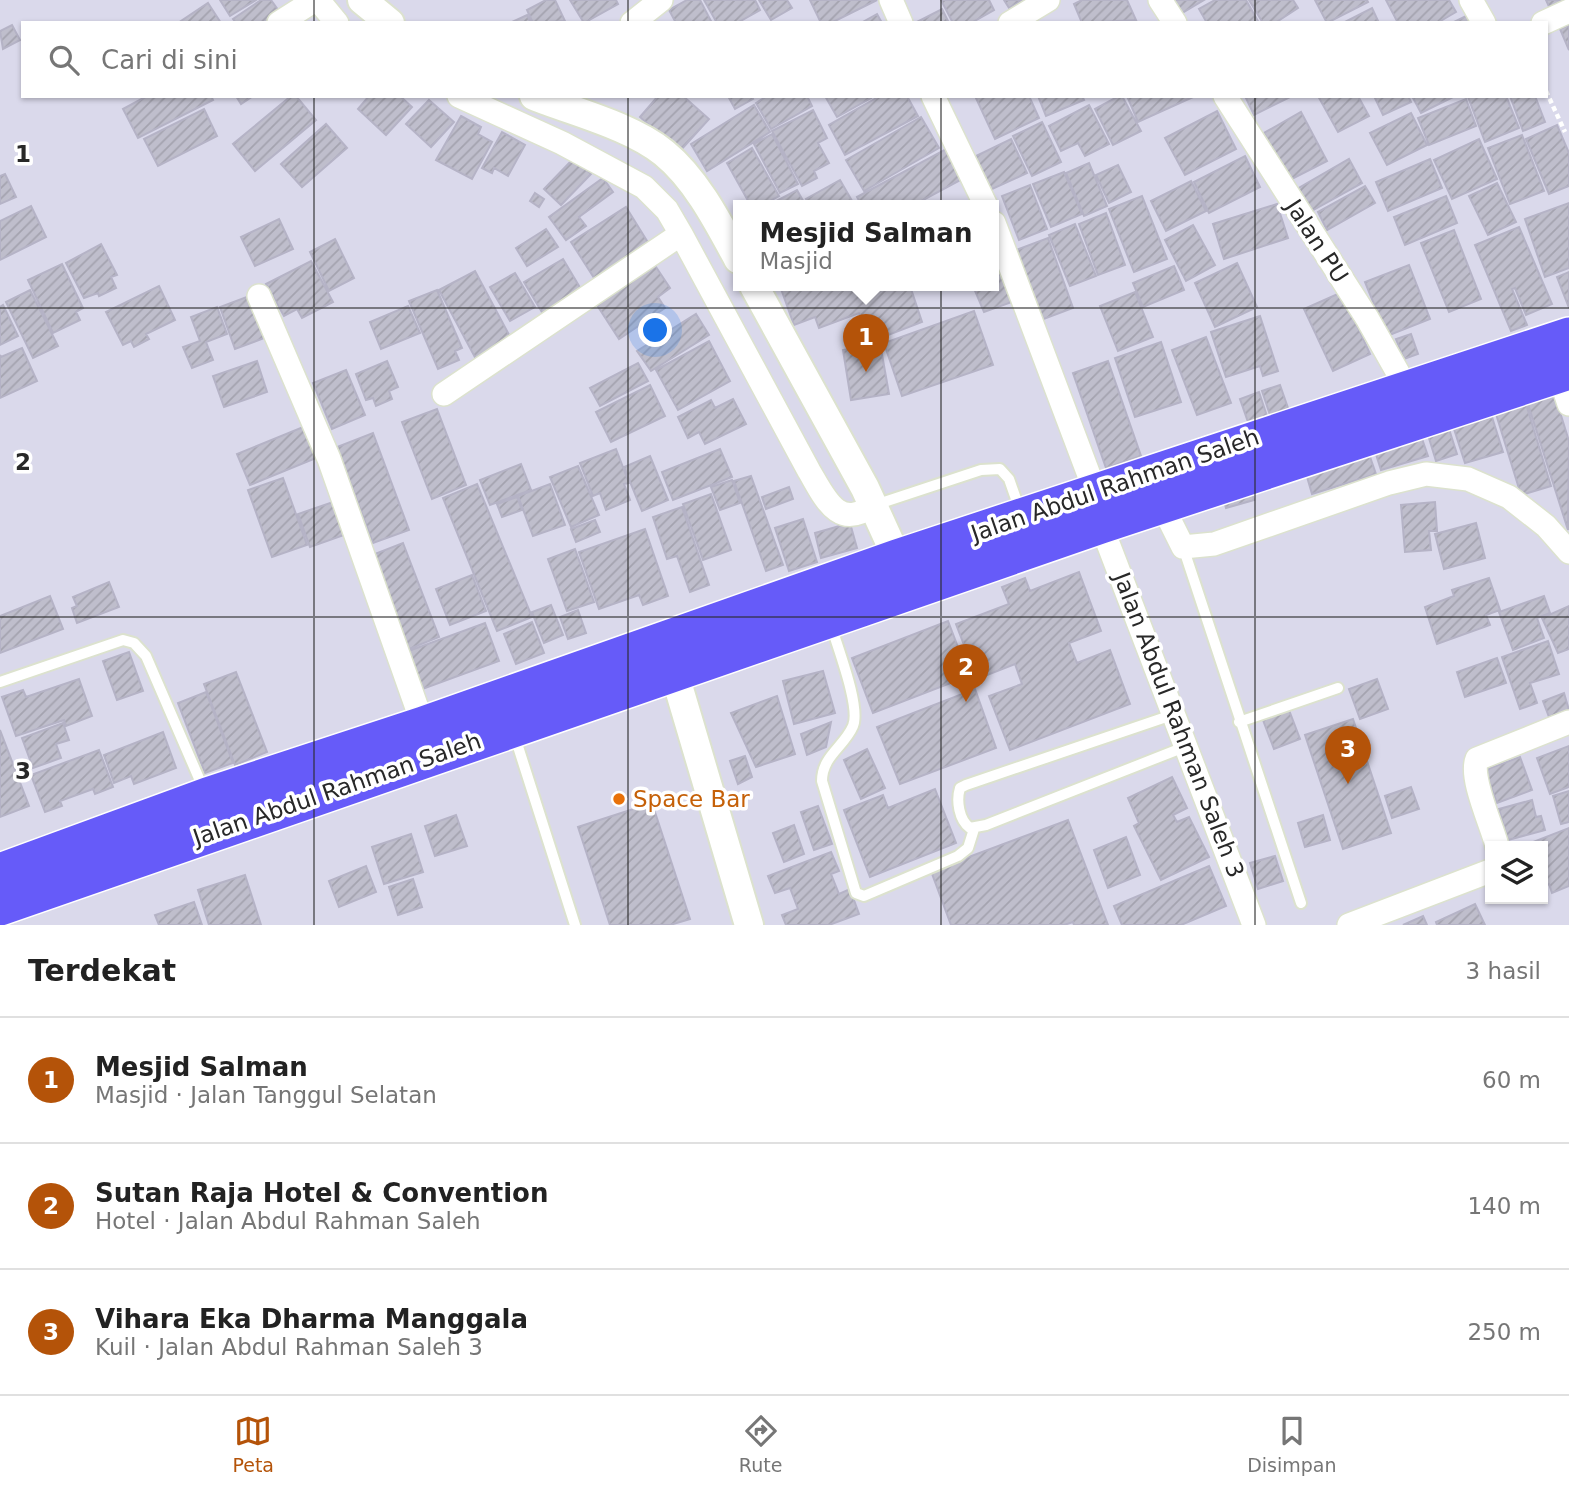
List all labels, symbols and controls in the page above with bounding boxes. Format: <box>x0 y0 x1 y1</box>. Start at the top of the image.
search box <box>21 21 1548 98</box>
icon: search <box>45 41 83 79</box>
text: Cari di sini <box>101 45 238 75</box>
text: 1 <box>15 141 31 167</box>
street label: Jalan PU <box>1279 193 1353 287</box>
popup <box>733 200 999 291</box>
text: Mesjid Salman <box>760 218 972 248</box>
text: Masjid <box>760 248 833 274</box>
your location <box>638 313 672 347</box>
pin: 1 <box>843 314 889 372</box>
street label: Jalan Abdul Rahman Saleh <box>966 423 1262 547</box>
text: 2 <box>15 449 31 475</box>
street label: Jalan Abdul Rahman Saleh 3 <box>1108 567 1249 881</box>
pin: 2 <box>943 644 989 702</box>
pin: 3 <box>1325 726 1371 784</box>
street label: Jalan Abdul Rahman Saleh <box>188 727 484 851</box>
text: 3 <box>15 758 31 784</box>
place label: Space Bar <box>633 786 750 812</box>
marker: Space Bar <box>611 791 627 807</box>
map controls <box>1485 841 1548 904</box>
button: layers <box>1485 841 1548 904</box>
text: Terdekat <box>28 953 176 988</box>
text: 3 hasil <box>1466 958 1541 984</box>
text: Mesjid Salman <box>95 1052 308 1082</box>
text: 1 <box>43 1067 59 1093</box>
text: 60 m <box>1482 1067 1541 1093</box>
text: Masjid · Jalan Tanggul Selatan <box>95 1082 437 1108</box>
text: Sutan Raja Hotel & Convention <box>95 1178 548 1208</box>
text: 2 <box>43 1193 59 1219</box>
text: 140 m <box>1467 1193 1541 1219</box>
text: Hotel · Jalan Abdul Rahman Saleh <box>95 1208 481 1234</box>
text: Vihara Eka Dharma Manggala <box>95 1304 528 1334</box>
text: 3 <box>43 1319 59 1345</box>
text: 250 m <box>1467 1319 1541 1345</box>
text: Kuil · Jalan Abdul Rahman Saleh 3 <box>95 1334 483 1360</box>
tab: Peta <box>232 1412 274 1476</box>
tab: Rute <box>739 1412 782 1476</box>
tab: Disimpan <box>1247 1412 1337 1476</box>

